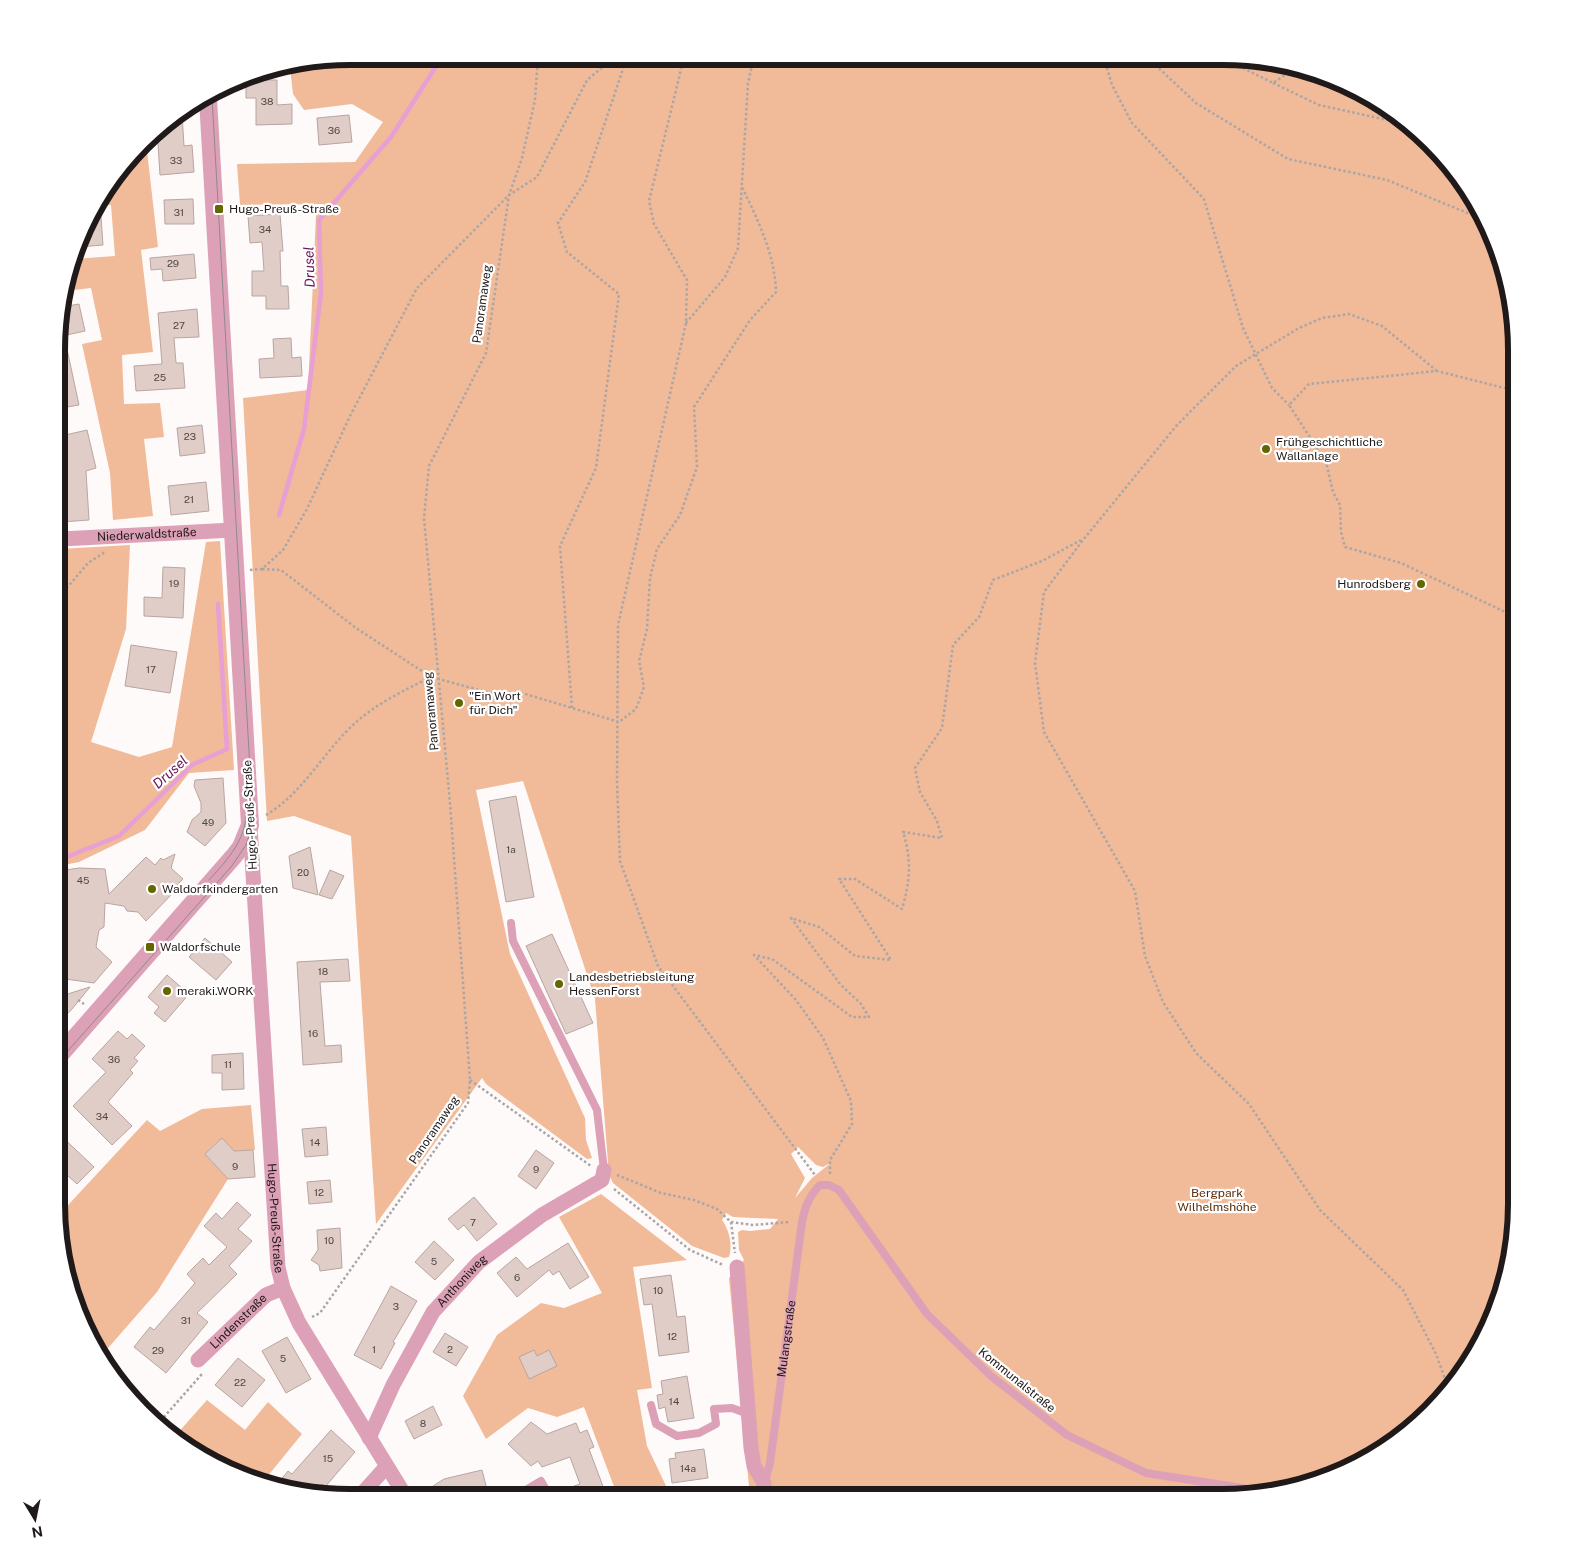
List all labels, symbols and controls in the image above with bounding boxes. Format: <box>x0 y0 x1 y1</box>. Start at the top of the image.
house number: 38 <box>261 95 273 107</box>
house number: 36 <box>328 124 340 136</box>
house number: 33 <box>170 154 182 166</box>
place label: Hugo-Preuß-Straße <box>229 202 339 216</box>
marker: Hugo-Preuß-Straße <box>213 203 225 215</box>
house number: 31 <box>174 206 184 218</box>
house number: 34 <box>259 223 271 235</box>
water label: Drusel <box>300 246 318 288</box>
house number: 29 <box>167 257 179 269</box>
street label: Panoramaweg <box>470 264 494 344</box>
house number: 27 <box>173 319 185 331</box>
house number: 25 <box>154 371 166 383</box>
house number: 23 <box>184 430 196 442</box>
place label: Frühgeschichtliche Wallanlage <box>1276 435 1383 463</box>
marker: Frühgeschichtliche Wallanlage <box>1260 443 1272 455</box>
house number: 21 <box>184 493 194 505</box>
street label: Niederwaldstraße <box>97 525 197 544</box>
house number: 19 <box>169 577 179 589</box>
place label: Hunrodsberg <box>1337 577 1411 591</box>
marker: Hunrodsberg <box>1415 578 1427 590</box>
house number: 17 <box>146 663 156 675</box>
street label: Panoramaweg <box>421 671 441 751</box>
place label: "Ein Wort für Dich" <box>469 689 521 717</box>
marker: "Ein Wort für Dich" <box>453 697 465 709</box>
water label: Drusel <box>149 752 191 792</box>
street label: Hugo-Preuß-Straße <box>240 759 260 870</box>
house number: 49 <box>202 816 214 828</box>
house number: 1a <box>506 843 516 855</box>
house number: 20 <box>297 866 309 878</box>
house number: 45 <box>77 874 89 886</box>
place label: Waldorfkindergarten <box>162 882 278 896</box>
marker: Waldorfkindergarten <box>146 883 158 895</box>
place label: Waldorfschule <box>160 940 241 954</box>
marker: Waldorfschule <box>144 941 156 953</box>
house number: 18 <box>318 965 328 977</box>
place label: Landesbetriebsleitung HessenForst <box>569 970 694 998</box>
marker: Landesbetriebsleitung HessenForst <box>553 978 565 990</box>
place label: meraki.WORK <box>177 984 253 998</box>
marker: meraki.WORK <box>161 985 173 997</box>
house number: 16 <box>308 1027 318 1039</box>
house number: 36 <box>108 1053 120 1065</box>
house number: 11 <box>224 1058 232 1070</box>
street label: Panoramaweg <box>406 1093 462 1167</box>
house number: 34 <box>96 1110 108 1122</box>
house number: 14 <box>310 1136 320 1148</box>
house number: 9 <box>232 1160 238 1172</box>
street label: Hugo-Preuß-Straße <box>264 1163 286 1275</box>
house number: 9 <box>533 1163 539 1175</box>
house number: 12 <box>314 1186 324 1198</box>
park label: Bergpark Wilhelmshöhe <box>1177 1186 1257 1214</box>
house number: 7 <box>470 1216 476 1228</box>
house number: 10 <box>324 1234 334 1246</box>
street label: Anthoniweg <box>434 1252 490 1310</box>
house number: 5 <box>431 1255 437 1267</box>
house number: 6 <box>514 1271 520 1283</box>
house number: 10 <box>653 1284 663 1296</box>
street label: Lindenstraße <box>207 1291 270 1352</box>
street label: Mulangstraße <box>774 1299 799 1378</box>
house number: 3 <box>393 1300 399 1312</box>
house number: 31 <box>181 1314 191 1326</box>
house number: 12 <box>667 1330 677 1342</box>
house number: 1 <box>372 1343 376 1355</box>
house number: 2 <box>447 1343 453 1355</box>
house number: 29 <box>152 1344 164 1356</box>
street label: Kommunalstraße <box>976 1345 1058 1415</box>
house number: 5 <box>280 1352 286 1364</box>
house number: 22 <box>234 1376 246 1388</box>
house number: 14 <box>669 1395 679 1407</box>
house number: 8 <box>420 1417 426 1429</box>
house number: 15 <box>323 1452 333 1464</box>
house number: 14a <box>680 1462 696 1474</box>
north arrow <box>10 1494 60 1544</box>
text: N <box>30 1523 44 1541</box>

